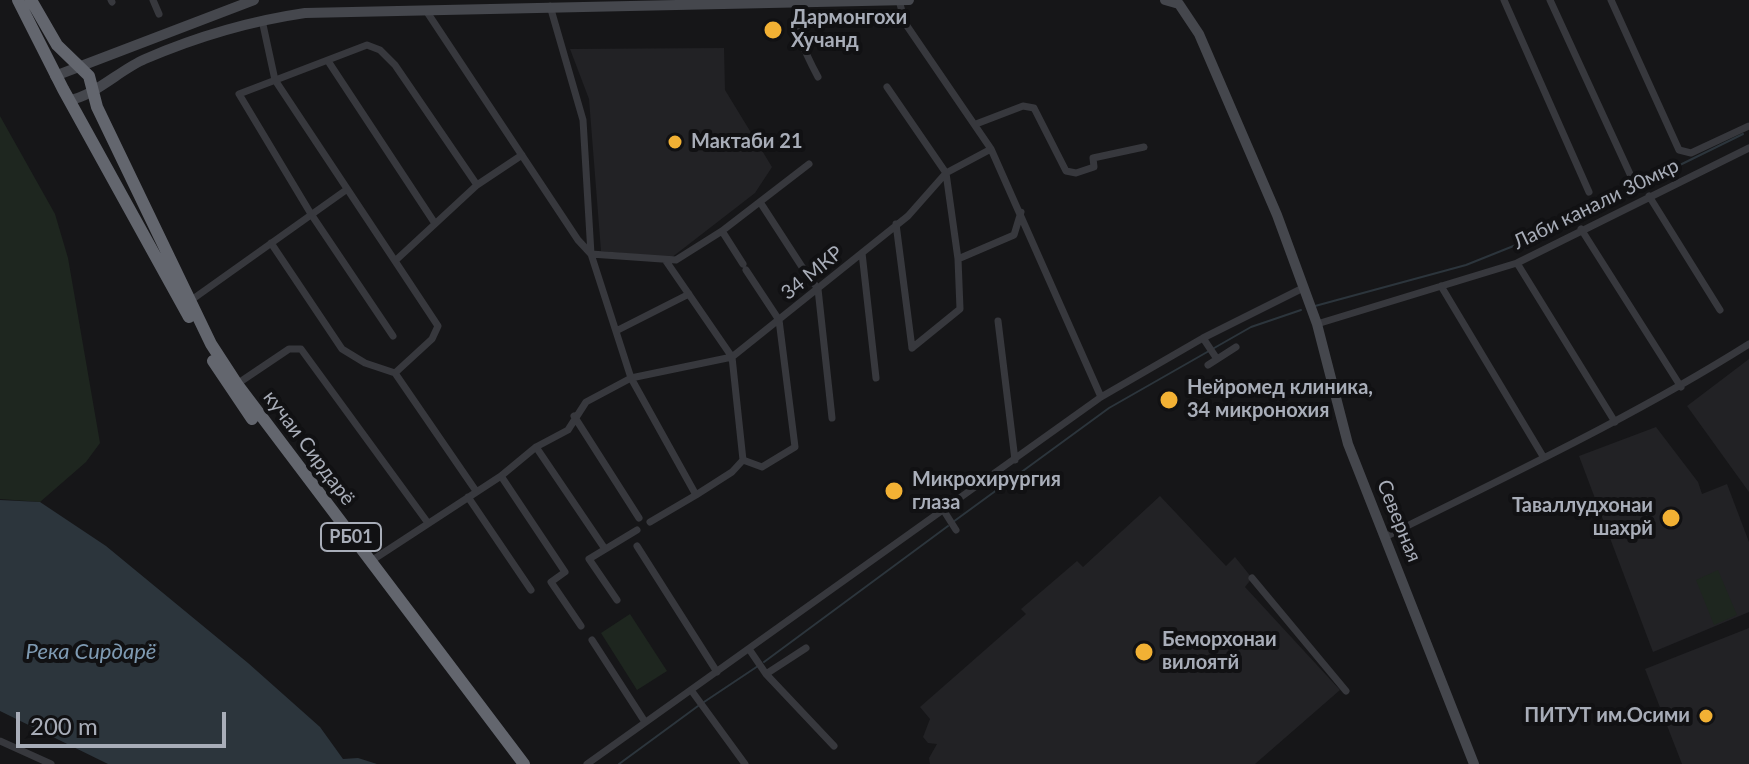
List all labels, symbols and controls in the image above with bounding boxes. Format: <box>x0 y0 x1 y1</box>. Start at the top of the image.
place label: Дармонгохи Хучанд <box>791 6 907 53</box>
marker: Дармонгохи Хучанд <box>762 19 784 41</box>
place label: Мактаби 21 <box>691 130 803 154</box>
marker: Мактаби 21 <box>666 133 684 151</box>
street label: Лаби канали 30мкр <box>1509 154 1683 254</box>
street label: 34 МКР <box>776 241 848 305</box>
place label: Нейромед клиника, 34 микронохия <box>1187 376 1373 423</box>
street label: кучаи Сирдарё <box>258 386 360 510</box>
marker: Нейромед клиника, 34 микронохия <box>1158 389 1180 411</box>
place label: Микрохирургия глаза <box>912 468 1061 515</box>
street label: Северная <box>1372 476 1426 566</box>
marker: Микрохирургия глаза <box>883 480 905 502</box>
place label: Таваллудхонаи шахрй <box>1512 494 1653 541</box>
marker: Таваллудхонаи шахрй <box>1660 507 1682 529</box>
road number: РБ01 <box>321 523 381 551</box>
place label: Беморхонаи вилоятй <box>1162 628 1277 675</box>
water label: Река Сирдарё <box>26 639 156 665</box>
marker: Беморхонаи вилоятй <box>1133 641 1155 663</box>
scale bar <box>20 696 230 746</box>
place label: ПИТУТ им.Осими <box>1524 704 1690 728</box>
marker: ПИТУТ им.Осими <box>1697 707 1715 725</box>
text: 200 m <box>30 711 98 740</box>

